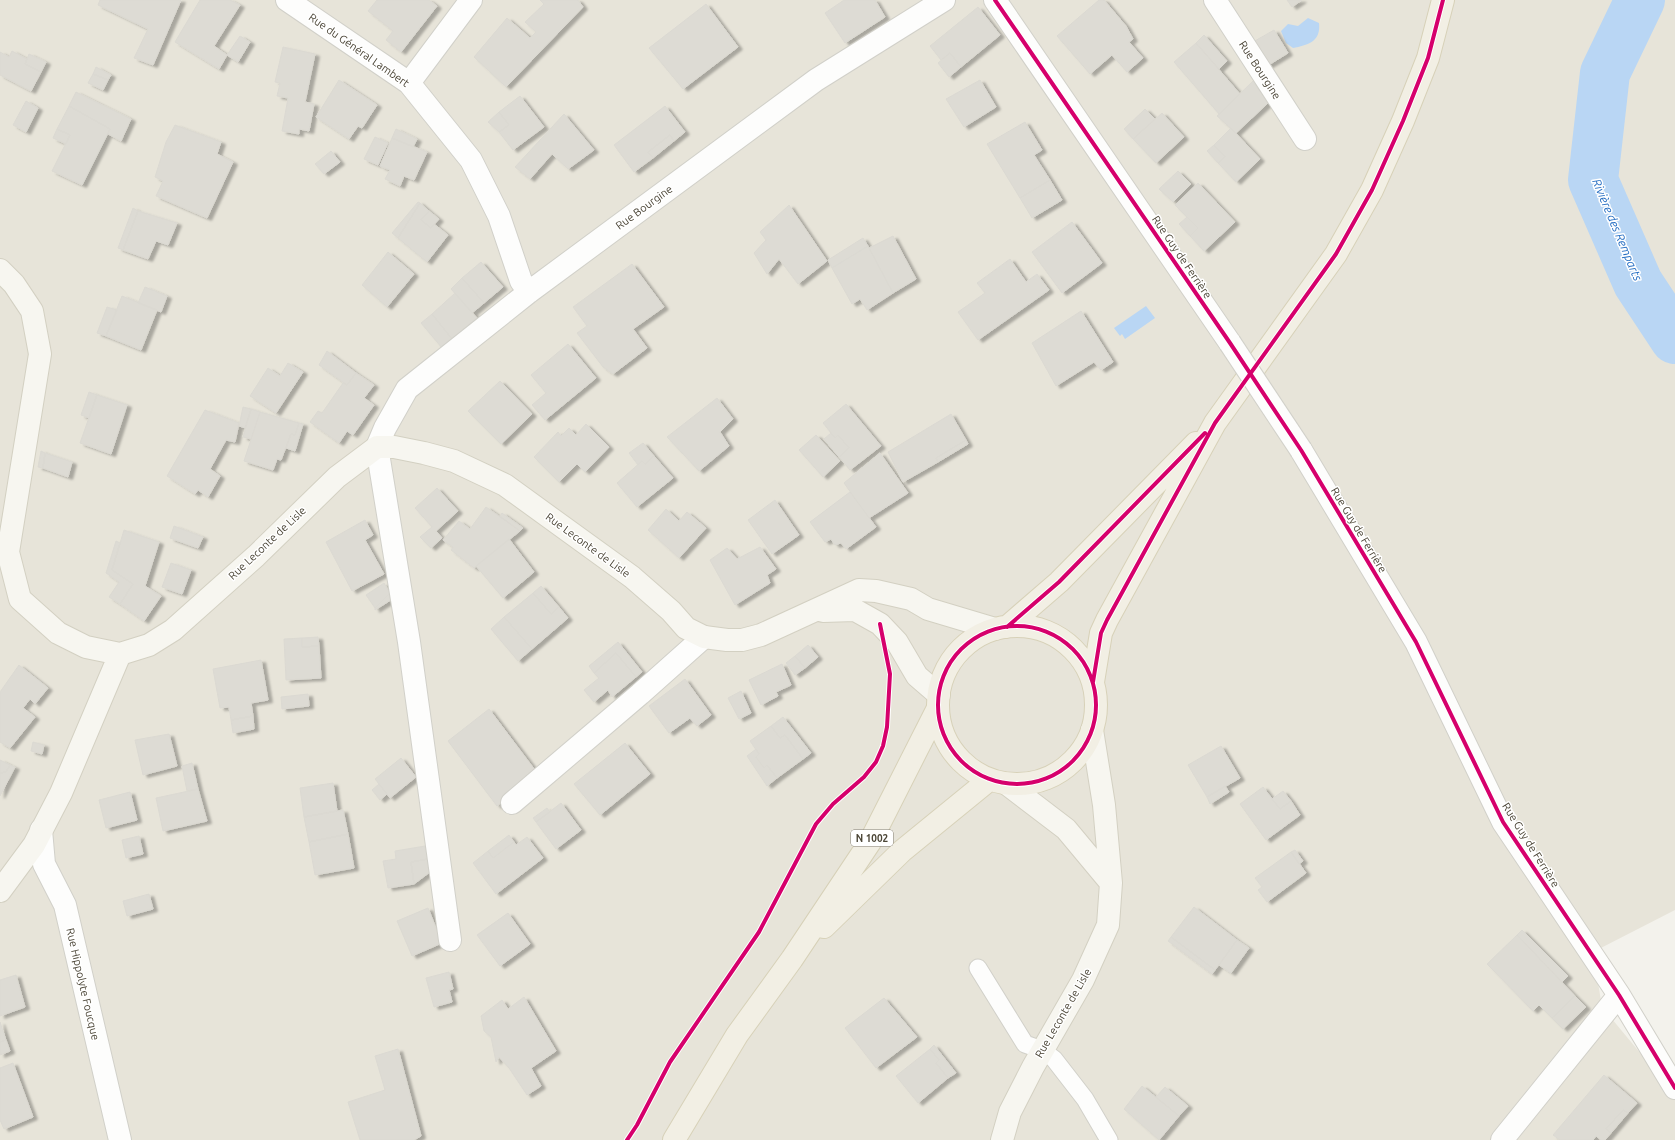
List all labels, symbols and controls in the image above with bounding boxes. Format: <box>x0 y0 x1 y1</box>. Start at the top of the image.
street label: Rue du Général Lambert <box>307 11 412 90</box>
street label: Rue Bourgine <box>1237 39 1283 101</box>
water label: Rivière des Remparts <box>1590 177 1645 283</box>
street label: Rue Bourgine <box>613 182 675 232</box>
street label: Rue Guy de Ferrière <box>1150 213 1214 301</box>
street label: Rue Guy de Ferrière <box>1329 485 1389 575</box>
street label: Rue Leconte de Lisle <box>226 504 308 582</box>
street label: Rue Leconte de Lisle <box>544 510 632 580</box>
street label: Rue Guy de Ferrière <box>1500 801 1562 889</box>
road number: N 1002 <box>851 830 893 846</box>
street label: Rue Hippolyte Foucque <box>64 927 102 1041</box>
street label: Rue Leconte de Lisle <box>1033 966 1093 1060</box>

